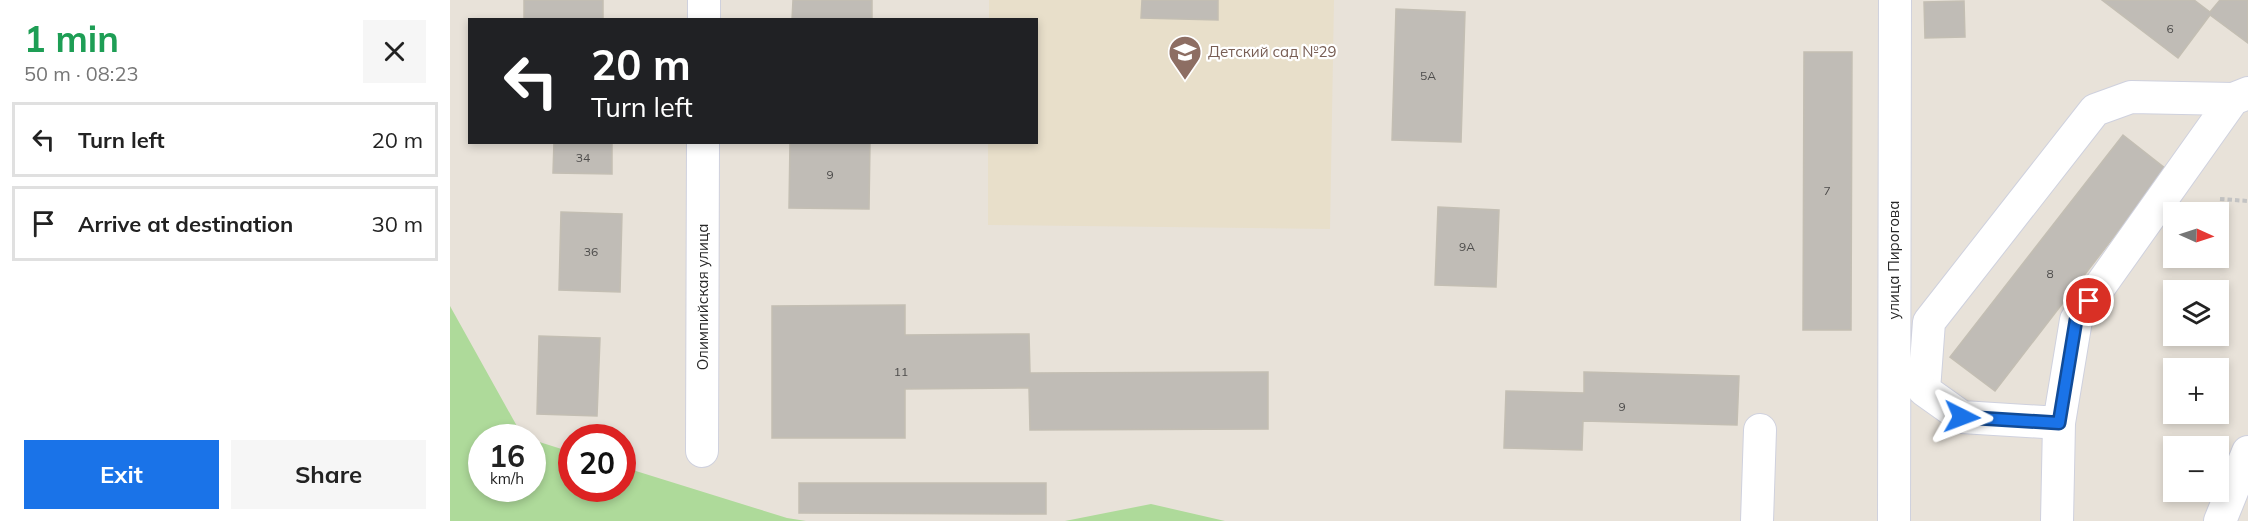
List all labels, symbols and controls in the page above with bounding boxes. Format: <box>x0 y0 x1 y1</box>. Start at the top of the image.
text: 1 min <box>24 16 119 61</box>
button: close <box>363 20 426 83</box>
house number: 6 <box>2166 21 2174 36</box>
school or university icon: Детский сад №29 <box>1167 34 1203 81</box>
text: 20 m <box>591 38 691 91</box>
icon: left <box>492 42 570 120</box>
place label: Детский сад №29 <box>1208 42 1337 61</box>
text: 50 m · 08:23 <box>24 61 138 86</box>
house number: 5А <box>1420 68 1436 83</box>
text: Turn left <box>591 90 693 124</box>
icon: left <box>27 123 60 156</box>
text: Turn left <box>78 126 165 154</box>
text: 20 m <box>372 126 423 154</box>
house number: 34 <box>576 150 590 165</box>
house number: 9 <box>826 167 834 182</box>
house number: 7 <box>1823 183 1831 198</box>
street label: улица Пирогова <box>1884 201 1903 319</box>
north arrow <box>2163 202 2229 268</box>
map controls <box>2163 202 2229 502</box>
icon: arrive <box>27 207 60 240</box>
text: Arrive at destination <box>78 210 293 238</box>
text: 30 m <box>372 210 423 238</box>
street label: Олимпийская улица <box>693 224 712 370</box>
house number: 9А <box>1459 239 1475 254</box>
house number: 36 <box>584 244 598 259</box>
house number: 8 <box>2046 266 2054 281</box>
pin <box>2063 275 2114 326</box>
button: layers <box>2163 280 2229 346</box>
icon: arrive <box>2072 284 2105 317</box>
button: + <box>2163 358 2229 424</box>
house number: 11 <box>894 364 908 379</box>
position arrow <box>1930 385 1994 449</box>
house number: 9 <box>1618 399 1626 414</box>
speed limit sign: 20 <box>558 424 636 502</box>
button: − <box>2163 436 2229 502</box>
text: 16 <box>489 437 525 475</box>
button: Exit <box>24 440 219 509</box>
button: Share <box>231 440 426 509</box>
text: km/h <box>490 469 524 488</box>

